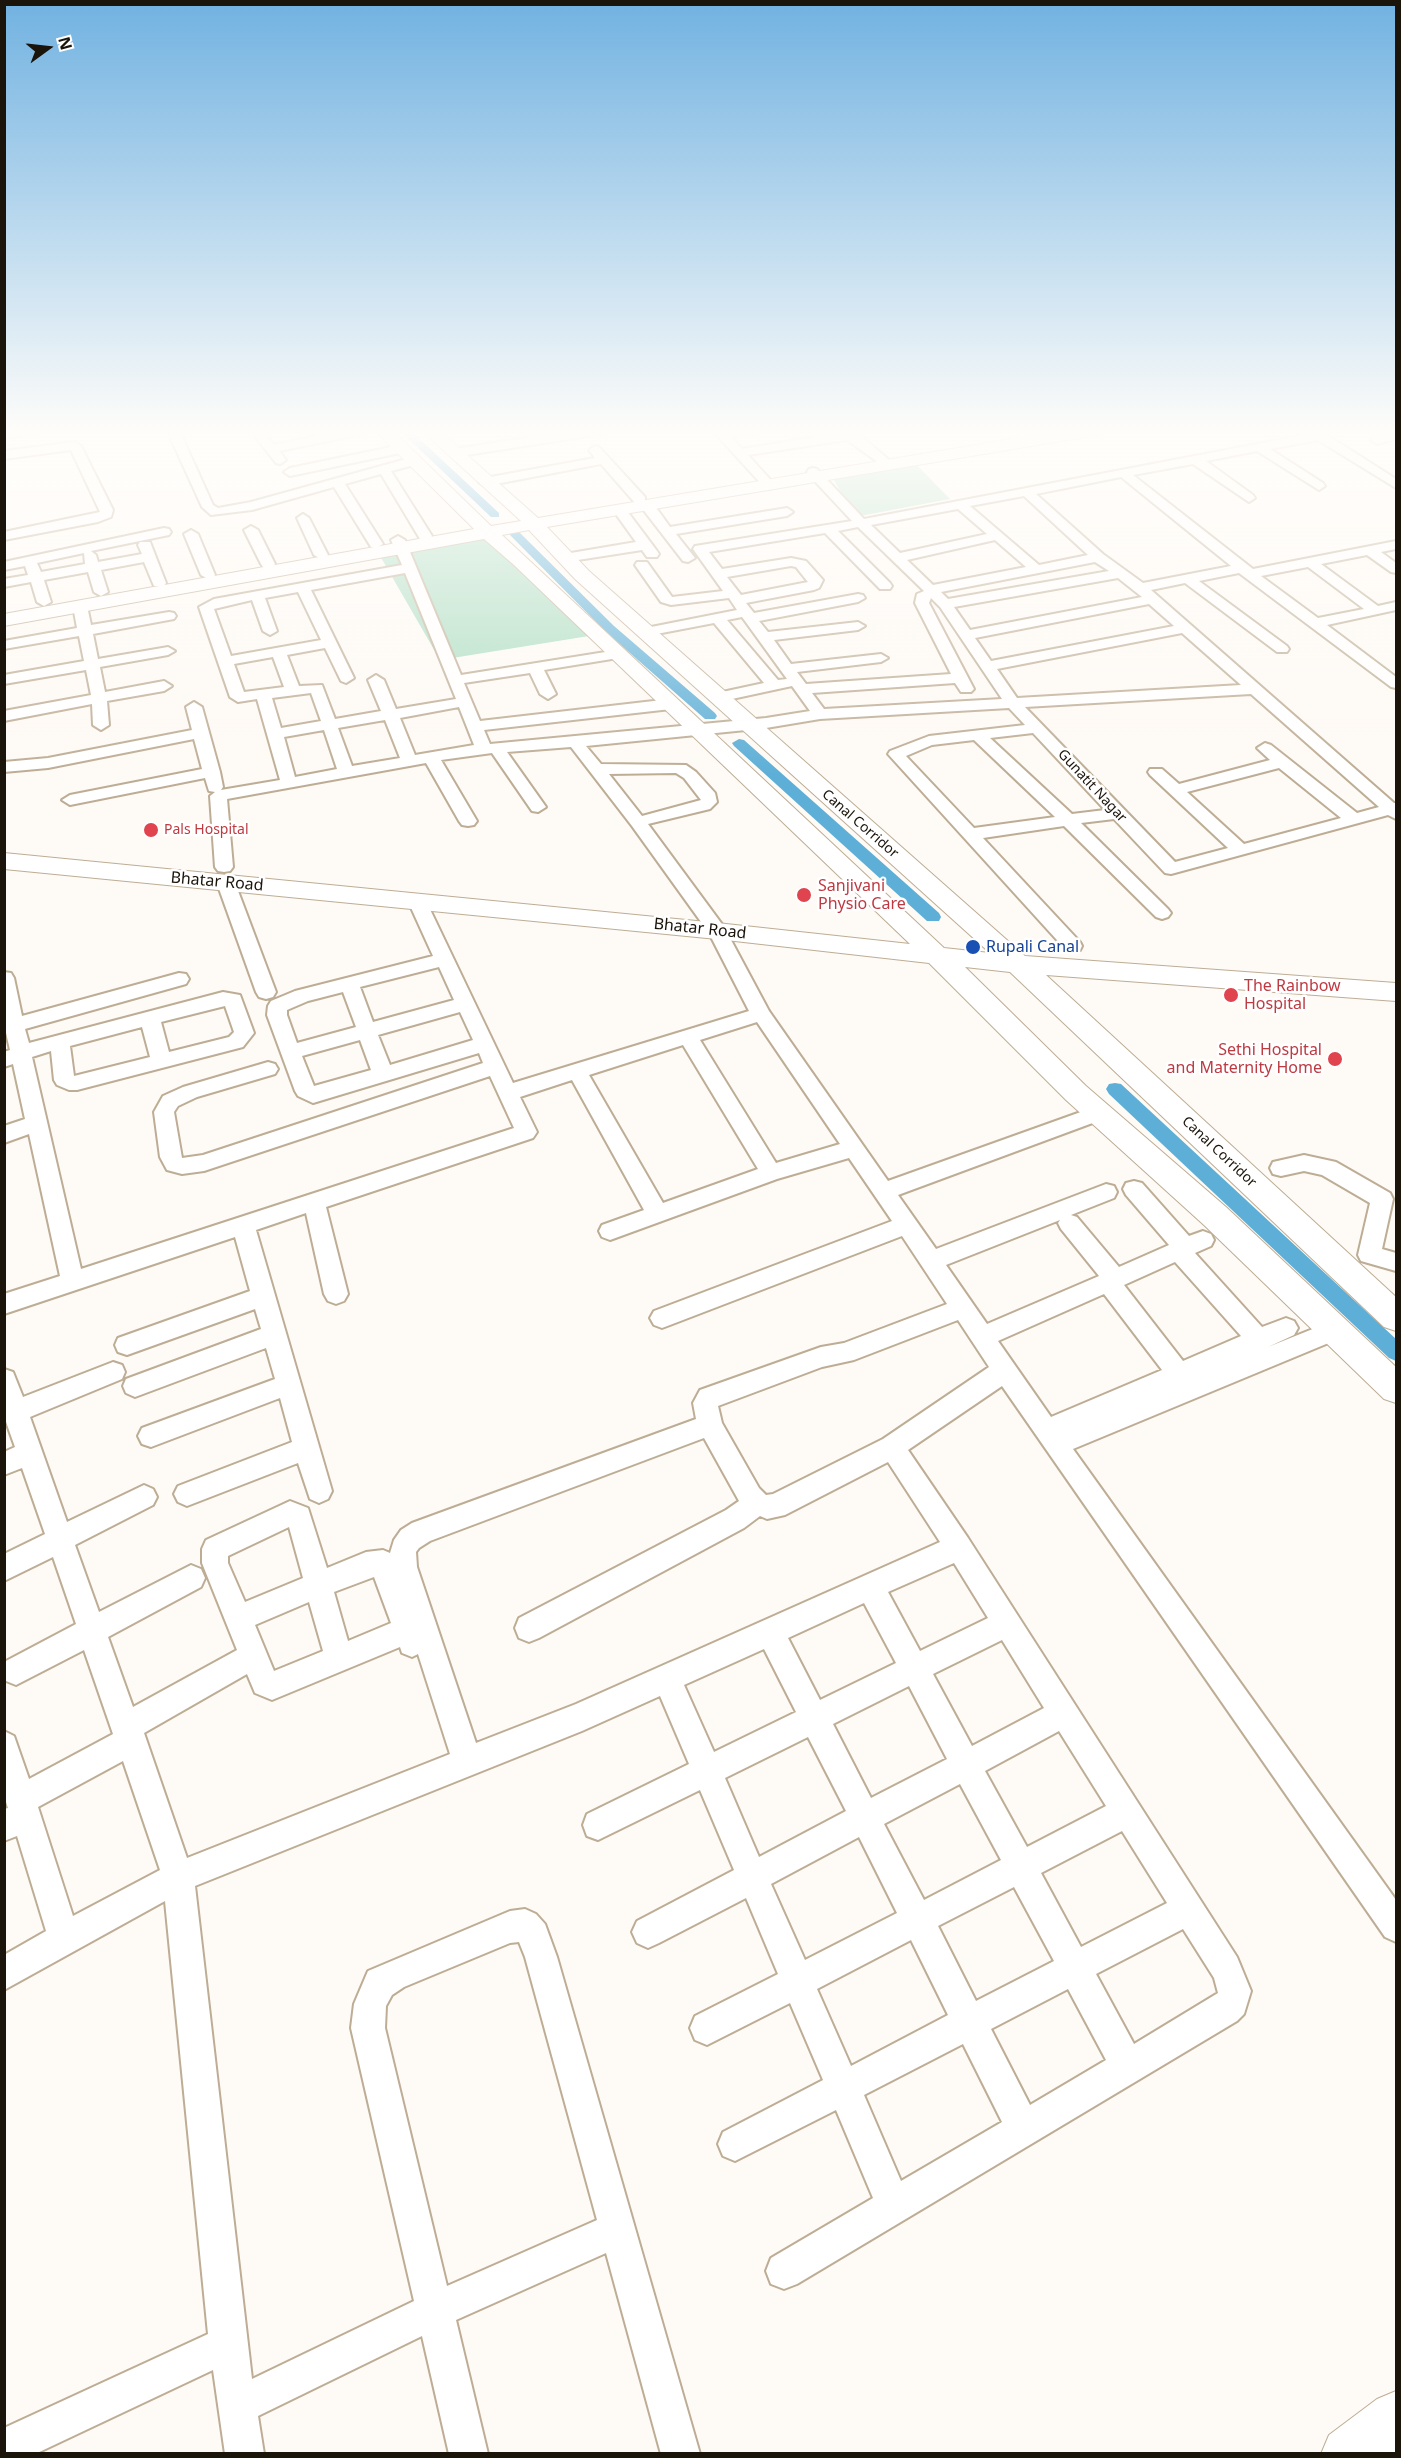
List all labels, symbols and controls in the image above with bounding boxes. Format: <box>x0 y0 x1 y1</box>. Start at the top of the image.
north arrow <box>18 18 78 78</box>
text: N <box>53 34 78 52</box>
street label: Gunatit Nagar <box>1054 746 1130 826</box>
street label: Canal Corridor <box>818 786 902 862</box>
marker: Pals Hospital <box>142 821 160 839</box>
place label: Pals Hospital <box>164 822 249 838</box>
street label: Bhatar Road <box>170 868 264 896</box>
place label: Sanjivani Physio Care <box>818 876 906 914</box>
marker: Sanjivani Physio Care <box>795 886 813 904</box>
street label: Bhatar Road <box>653 915 747 943</box>
place label: Rupali Canal <box>986 937 1079 957</box>
marker: Rupali Canal <box>964 938 982 956</box>
place label: The Rainbow Hospital <box>1244 976 1341 1014</box>
marker: The Rainbow Hospital <box>1222 986 1240 1004</box>
place label: Sethi Hospital and Maternity Home <box>1167 1040 1322 1078</box>
marker: Sethi Hospital and Maternity Home <box>1326 1050 1344 1068</box>
street label: Canal Corridor <box>1178 1113 1260 1191</box>

